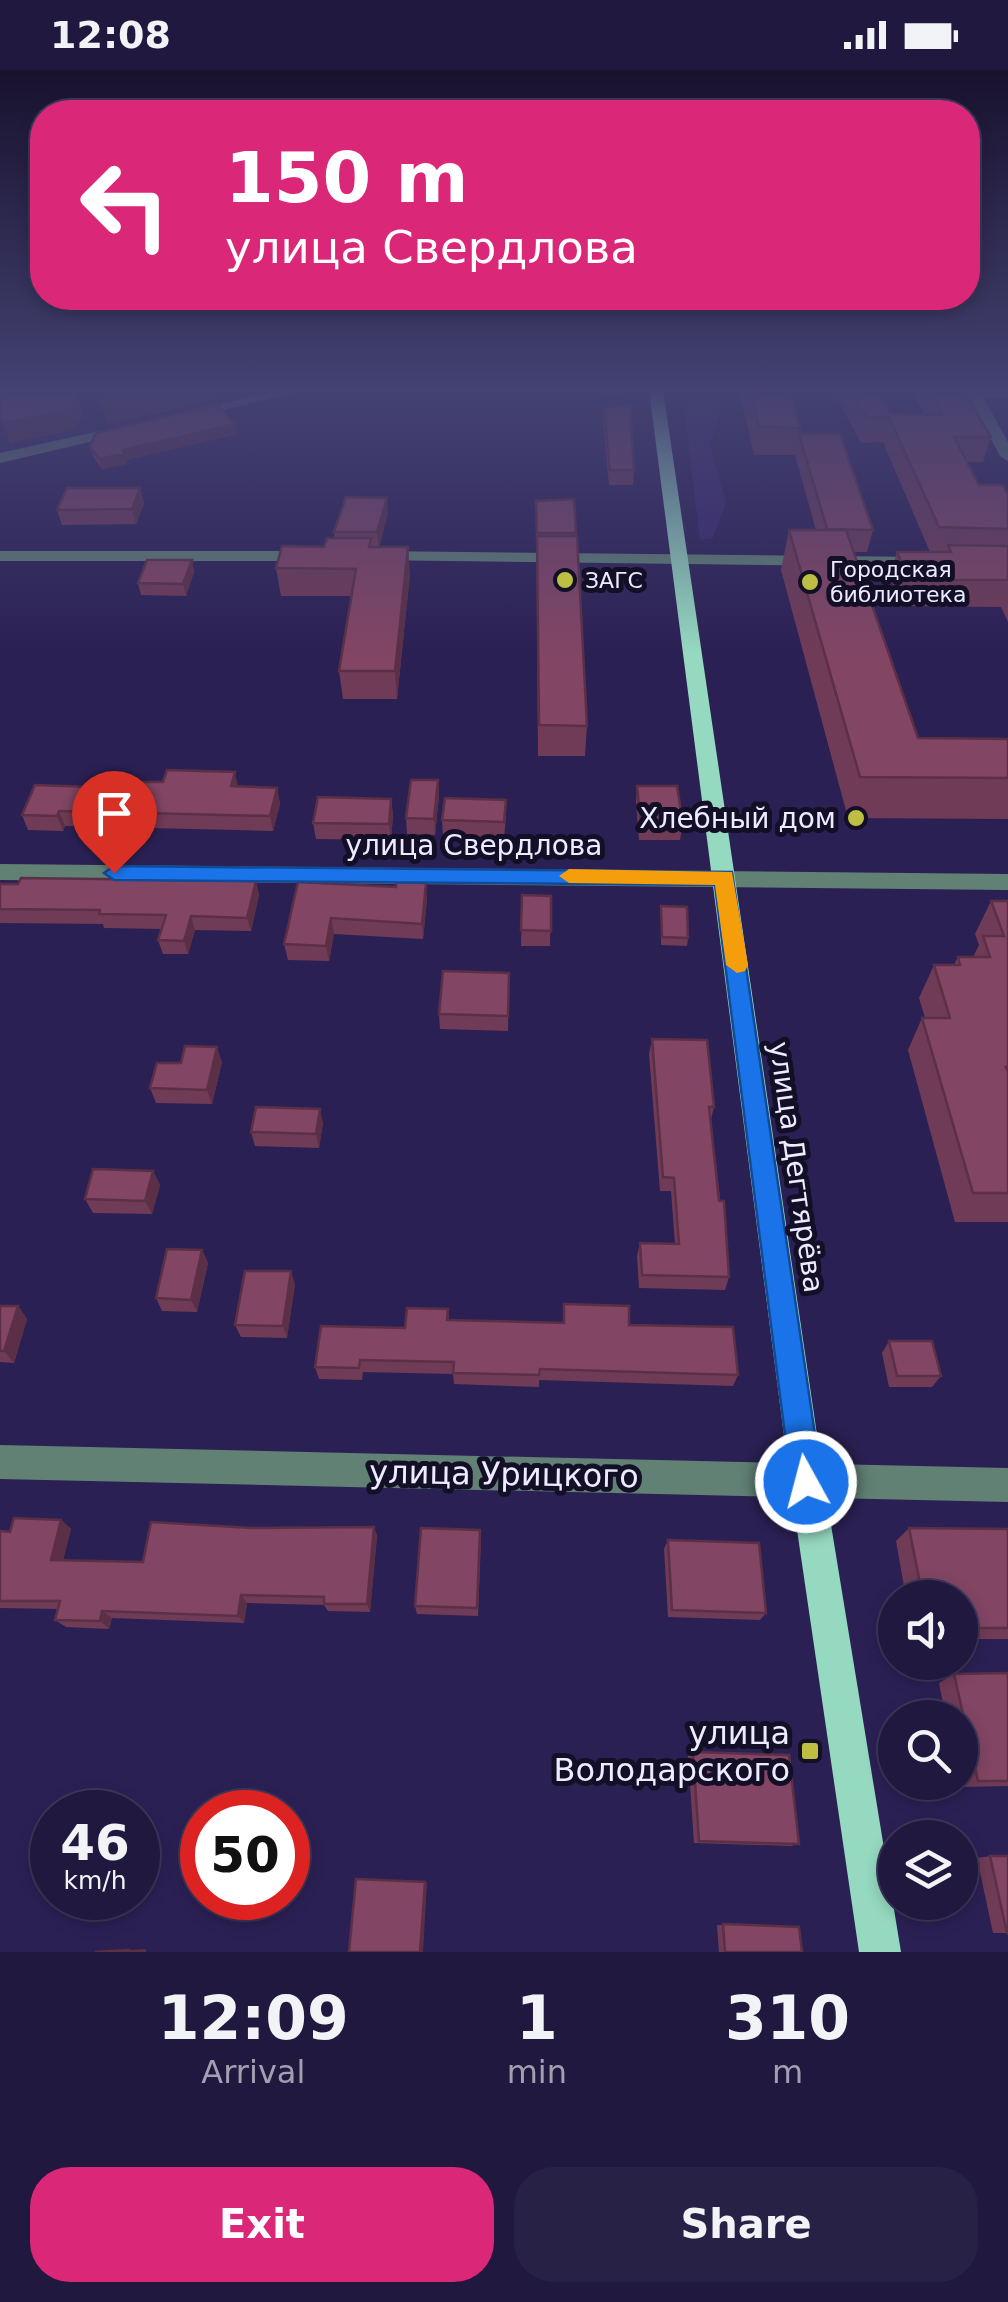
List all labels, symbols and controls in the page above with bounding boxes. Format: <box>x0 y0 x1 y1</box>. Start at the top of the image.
text: 12:08 <box>50 13 171 57</box>
text: 150 m <box>225 137 468 219</box>
icon: left <box>60 140 190 270</box>
text: улица Свердлова <box>225 221 638 274</box>
place label: Городская библиотека <box>830 557 966 607</box>
place label: ЗАГС <box>585 568 643 593</box>
marker: ЗАГС <box>554 569 576 591</box>
marker: Городская библиотека <box>799 571 821 593</box>
pin <box>72 771 157 874</box>
icon: arrive <box>87 786 142 841</box>
place label: Хлебный дом <box>639 802 836 835</box>
marker: Хлебный дом <box>845 807 867 829</box>
street label: улица Свердлова <box>346 829 602 862</box>
street label: улица Дегтярёва <box>763 1039 830 1295</box>
position arrow <box>754 1430 858 1534</box>
street label: улица Урицкого <box>369 1453 639 1495</box>
map controls <box>878 1580 978 1920</box>
button: sound <box>878 1580 978 1680</box>
button: search <box>878 1700 978 1800</box>
place label: улица Володарского <box>554 1714 790 1789</box>
marker: улица Володарского <box>799 1740 821 1762</box>
speed limit sign: 50 <box>180 1790 310 1920</box>
text: 46 <box>60 1814 130 1872</box>
button: layers <box>878 1820 978 1920</box>
text: km/h <box>63 1866 127 1895</box>
text: 12:09 <box>158 1983 349 2053</box>
text: 1 <box>516 1983 558 2053</box>
text: 310 <box>725 1983 850 2053</box>
text: Arrival <box>201 2053 305 2091</box>
text: min <box>507 2053 567 2091</box>
text: m <box>772 2053 803 2091</box>
button: Exit <box>30 2167 494 2282</box>
button: Share <box>514 2167 978 2282</box>

